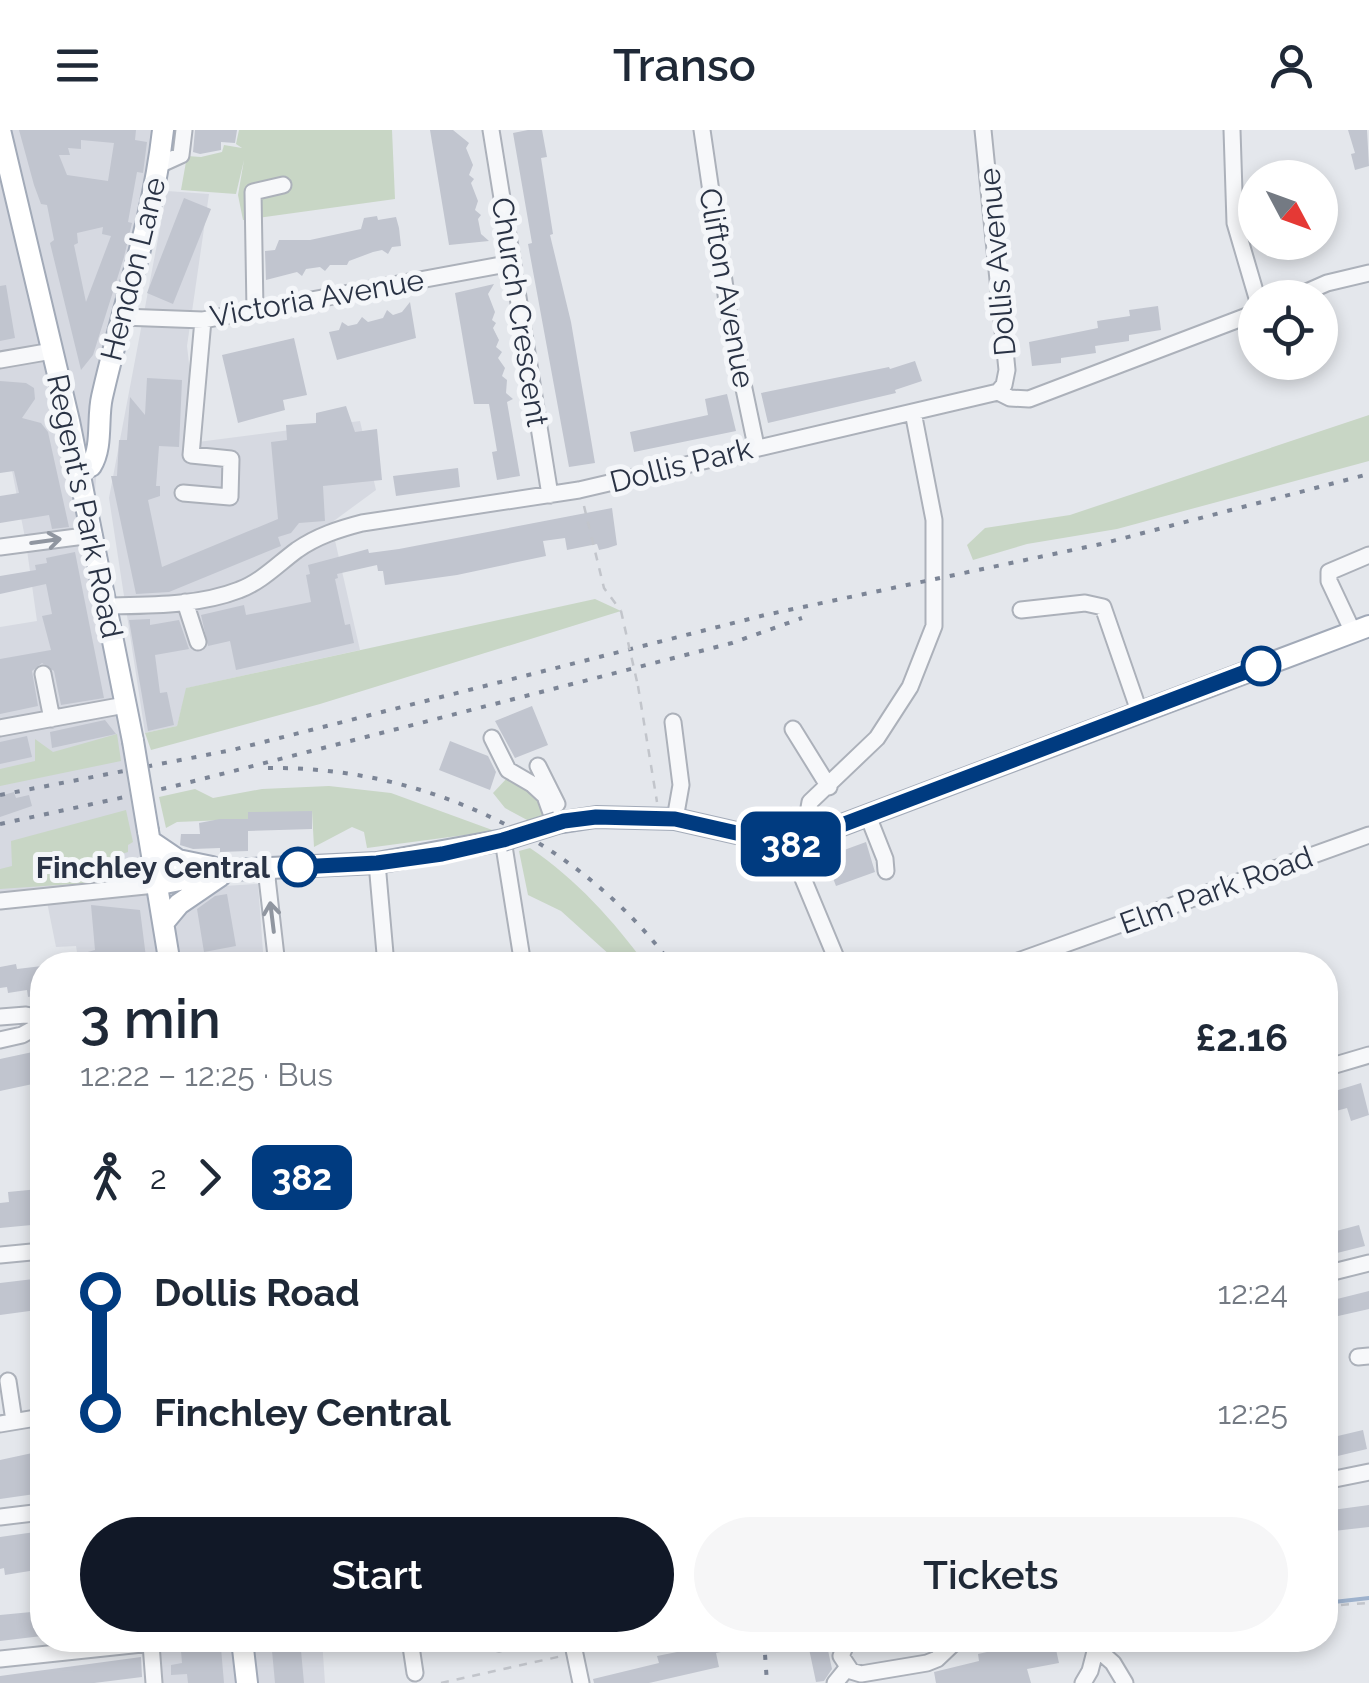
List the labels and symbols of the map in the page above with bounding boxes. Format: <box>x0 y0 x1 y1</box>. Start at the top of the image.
north arrow <box>1238 160 1338 260</box>
street label: Dollis Avenue <box>971 167 1023 357</box>
street label: Hendon Lane <box>93 174 173 364</box>
street label: Clifton Avenue <box>692 185 762 391</box>
street label: Church Crescent <box>485 195 555 429</box>
street label: Victoria Avenue <box>207 262 427 334</box>
street label: Regent's Park Road <box>40 371 130 641</box>
street label: Dollis Park <box>606 430 756 500</box>
one-way arrow <box>29 531 62 550</box>
unlabelled marker <box>1242 647 1280 685</box>
line badge: 382 <box>734 812 848 876</box>
street label: Elm Park Road <box>1115 839 1317 941</box>
marker: Finchley Central <box>279 848 317 886</box>
place label: Finchley Central <box>36 850 270 885</box>
one-way arrow <box>262 901 280 933</box>

